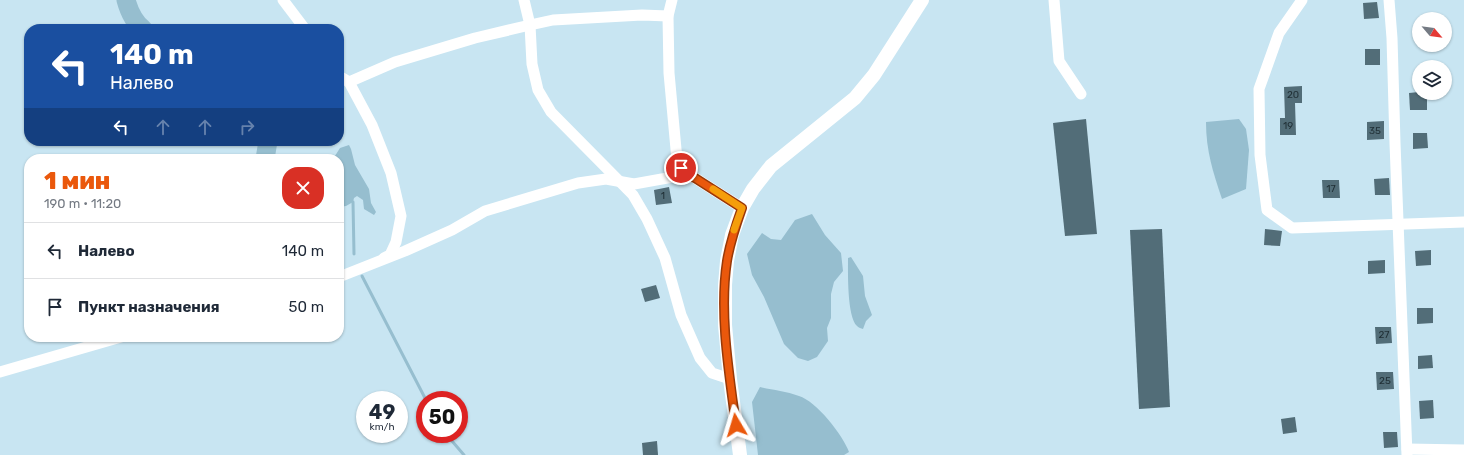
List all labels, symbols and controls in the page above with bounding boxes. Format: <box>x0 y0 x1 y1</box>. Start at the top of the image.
north arrow <box>1412 12 1452 52</box>
map controls <box>1412 12 1452 100</box>
text: 140 m <box>110 38 194 71</box>
icon: left <box>44 40 96 92</box>
button: layers <box>1412 60 1452 100</box>
text: Налево <box>110 72 174 94</box>
house number: 20 <box>1287 89 1299 101</box>
icon: left <box>110 116 132 138</box>
icon: ahead <box>152 116 174 138</box>
icon: ahead <box>194 116 216 138</box>
icon: right <box>236 116 258 138</box>
house number: 19 <box>1283 120 1293 132</box>
house number: 35 <box>1369 125 1381 137</box>
pin <box>664 151 698 185</box>
icon: arrive <box>670 157 692 179</box>
text: 1 мин <box>44 167 110 195</box>
button: close <box>282 167 324 209</box>
house number: 17 <box>1326 183 1336 195</box>
house number: 1 <box>661 190 665 202</box>
text: 190 m · 11:20 <box>44 196 121 211</box>
icon: left <box>44 240 66 262</box>
text: Налево <box>78 242 135 260</box>
text: 140 m <box>282 242 324 260</box>
icon: arrive <box>44 296 66 318</box>
text: Пункт назначения <box>78 298 220 316</box>
text: 50 m <box>289 298 324 316</box>
house number: 27 <box>1379 329 1390 341</box>
house number: 25 <box>1379 375 1391 387</box>
speed limit sign: 50 <box>416 391 468 443</box>
text: 49 <box>369 400 395 424</box>
position arrow <box>715 404 757 446</box>
text: km/h <box>370 421 394 433</box>

